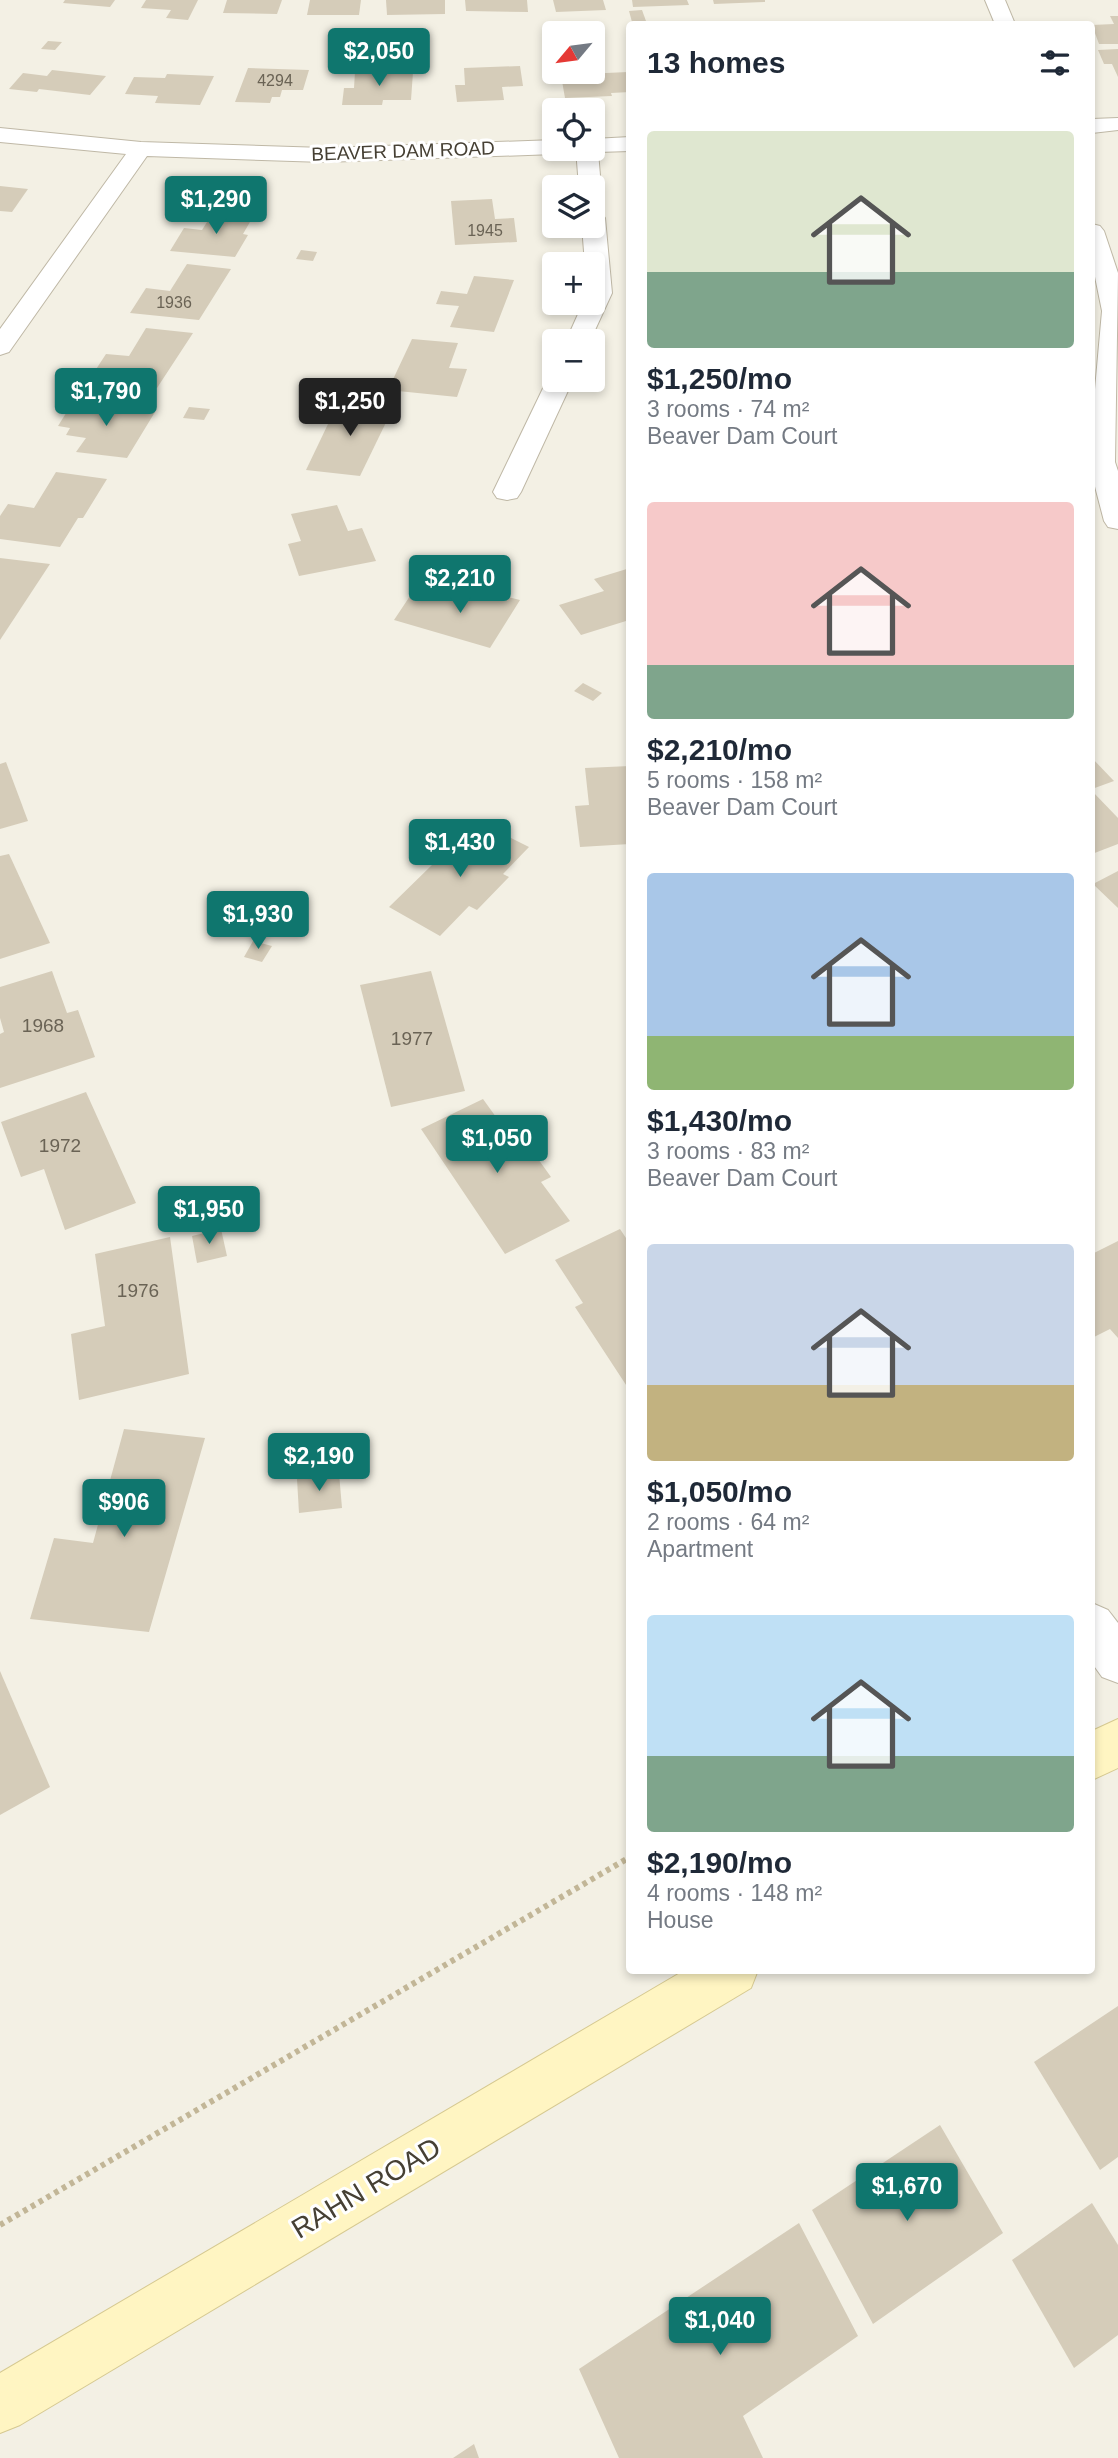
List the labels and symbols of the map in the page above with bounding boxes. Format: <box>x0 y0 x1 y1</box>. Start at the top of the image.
north arrow <box>542 21 606 84</box>
pin: $2,050 <box>322 28 436 88</box>
house number: 4294 <box>257 72 293 89</box>
street label: BEAVER DAM ROAD <box>311 137 495 165</box>
pin: $1,290 <box>159 176 273 236</box>
house number: 1945 <box>467 222 503 239</box>
house number: 1936 <box>156 294 192 311</box>
pin: $1,790 <box>49 368 163 428</box>
pin: $1,250 <box>293 378 407 438</box>
pin: $2,210 <box>403 556 517 615</box>
pin: $1,430 <box>403 820 517 879</box>
pin: $1,930 <box>201 892 315 951</box>
house number: 1968 <box>22 1015 64 1036</box>
house number: 1977 <box>391 1028 433 1049</box>
pin: $1,050 <box>440 1116 554 1175</box>
house number: 1972 <box>39 1135 81 1156</box>
pin: $1,950 <box>152 1186 266 1246</box>
house number: 1976 <box>117 1280 159 1301</box>
pin: $2,190 <box>262 1434 376 1493</box>
pin: $906 <box>83 1480 165 1539</box>
street label: RAHN ROAD <box>286 2131 446 2245</box>
pin: $1,670 <box>850 2164 964 2223</box>
pin: $1,040 <box>663 2298 777 2357</box>

